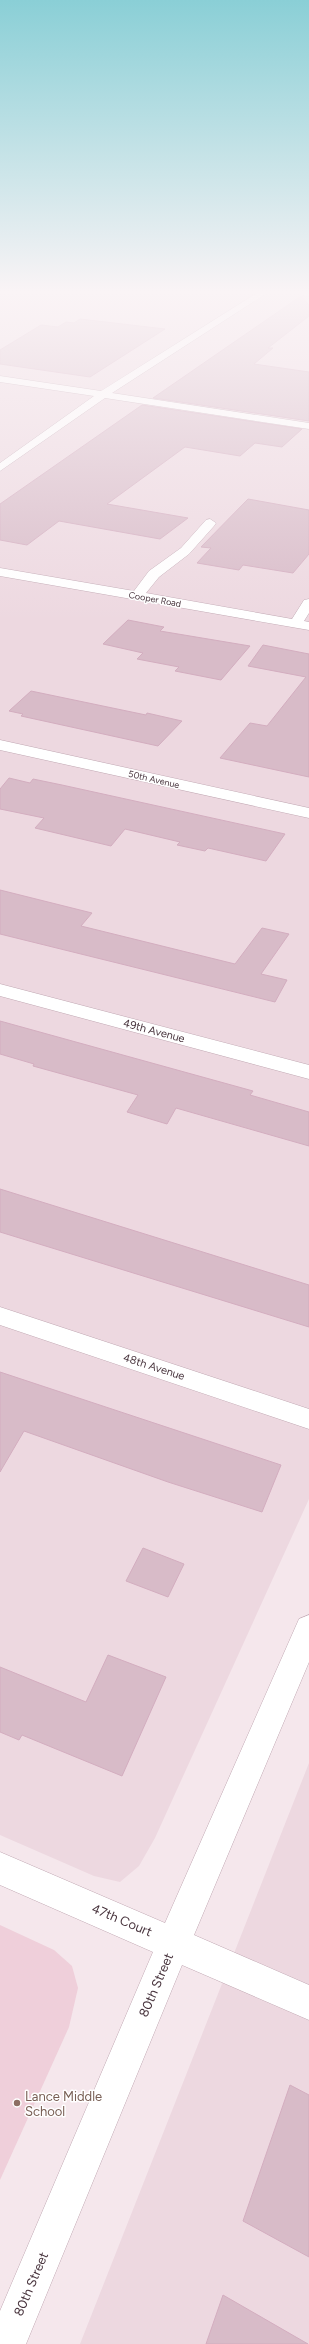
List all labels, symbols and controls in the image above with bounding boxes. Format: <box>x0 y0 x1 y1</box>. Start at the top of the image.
street label: Cooper Road <box>128 589 182 609</box>
street label: 50th Avenue <box>127 768 181 790</box>
street label: 49th Avenue <box>122 1017 186 1045</box>
street label: 48th Avenue <box>122 1351 186 1383</box>
street label: 47th Court <box>90 1901 154 1939</box>
street label: 80th Street <box>136 1951 176 2019</box>
place label: Lance Middle School <box>25 2089 102 2119</box>
marker: Lance Middle School <box>12 2098 22 2108</box>
street label: 80th Street <box>11 2250 51 2318</box>

